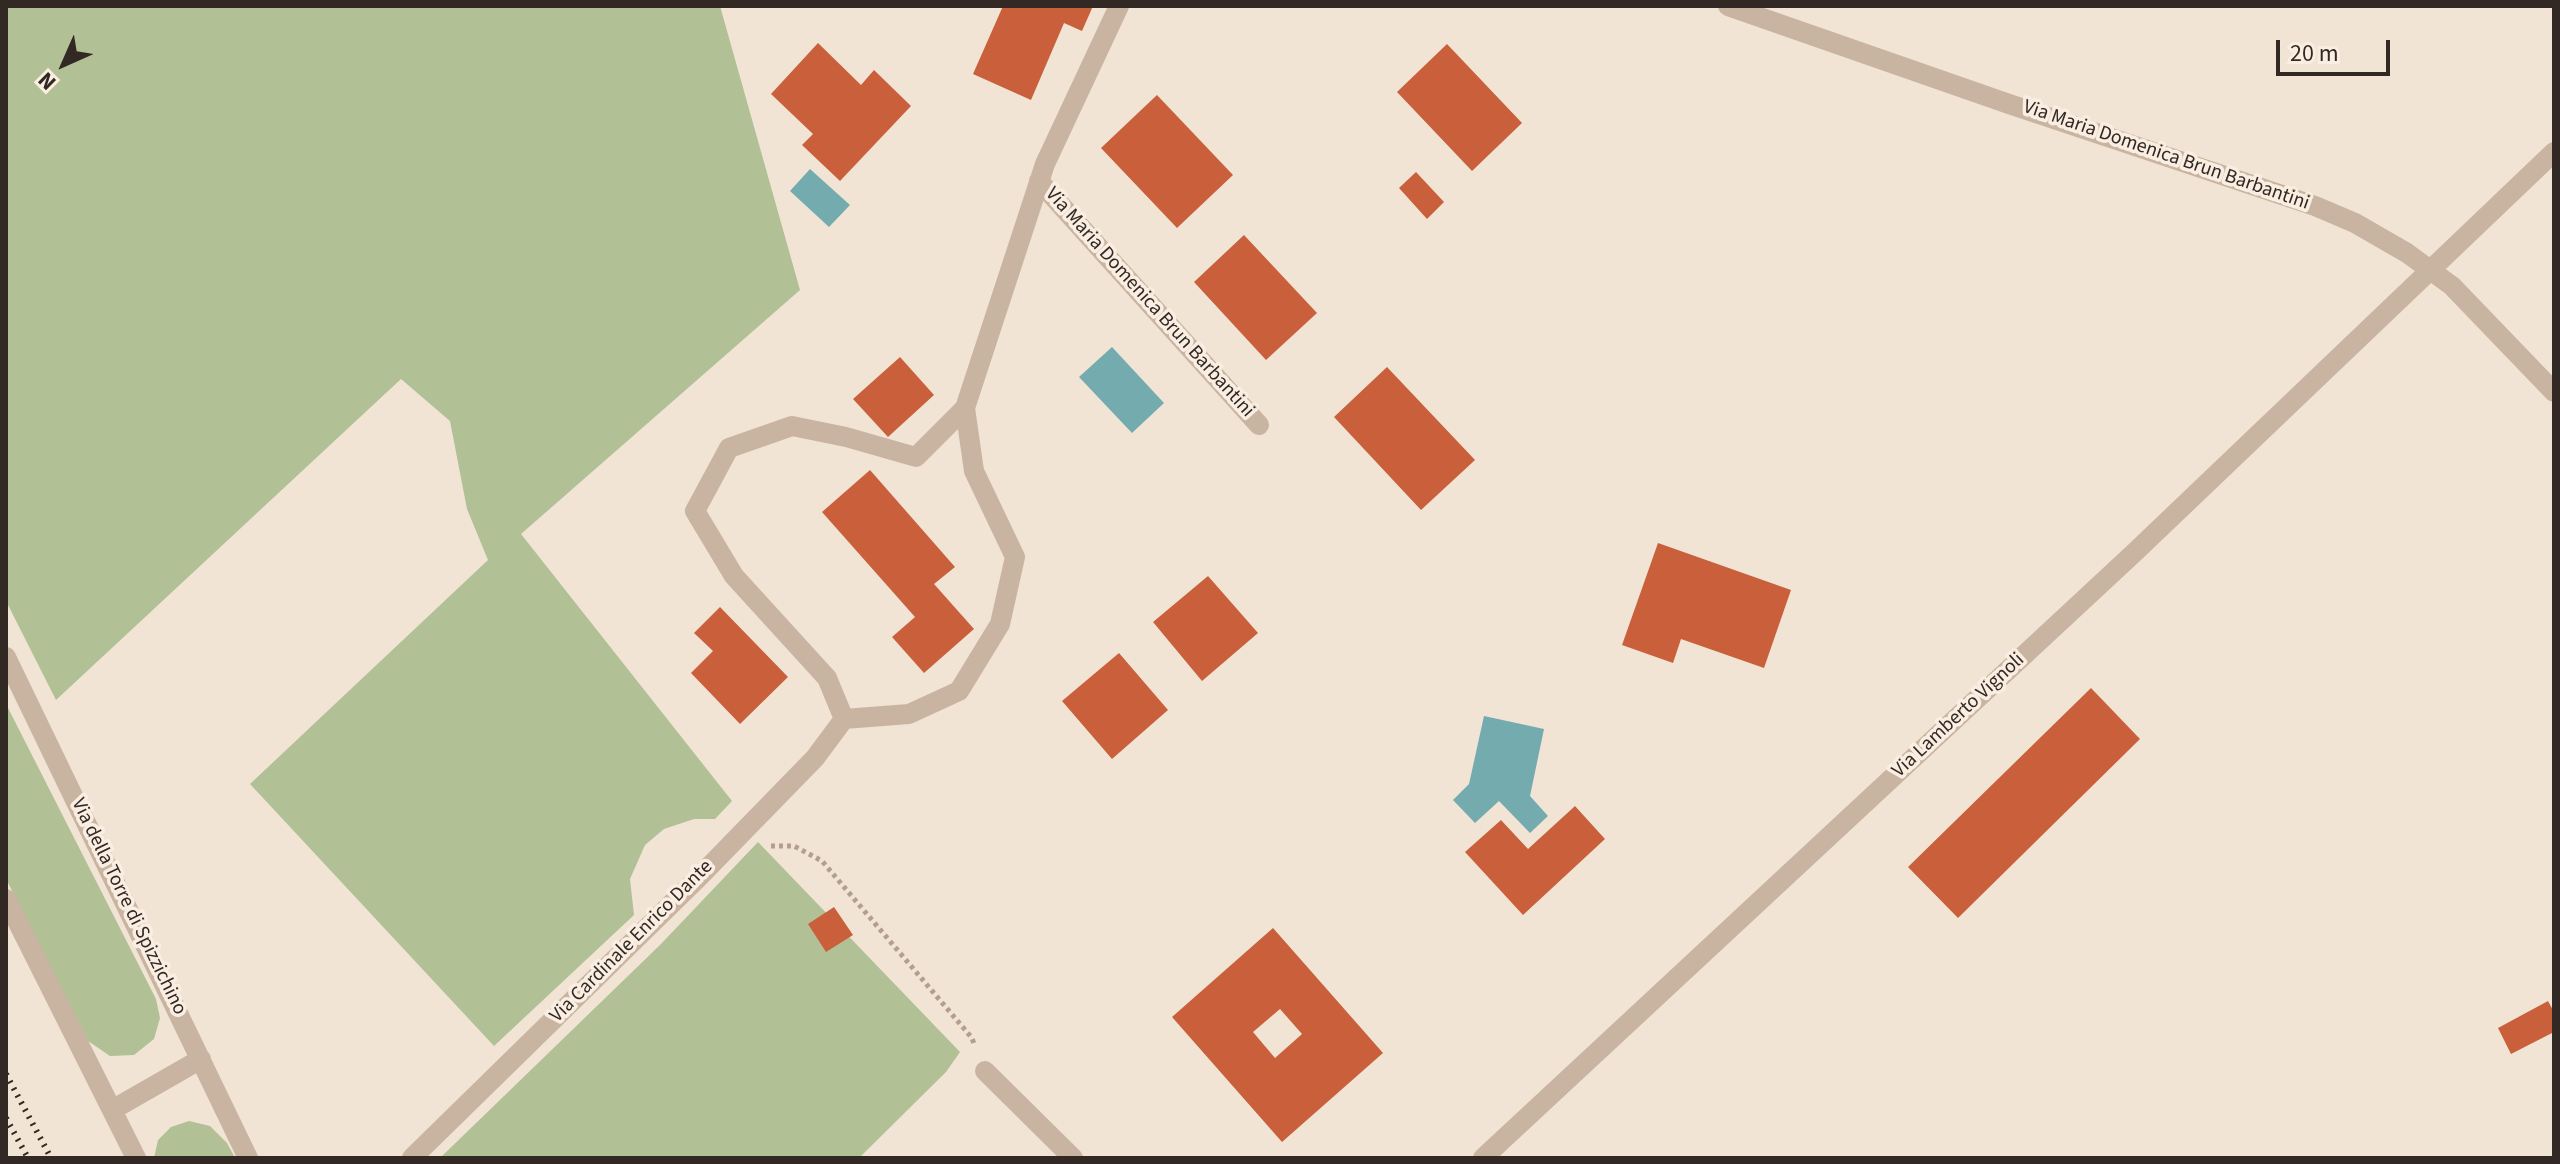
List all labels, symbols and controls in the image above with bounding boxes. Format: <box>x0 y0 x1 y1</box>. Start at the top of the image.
north arrow <box>24 24 104 104</box>
scale bar <box>2280 24 2394 74</box>
text: 20 m <box>2290 36 2339 71</box>
text: N <box>31 64 64 97</box>
street label: Via Maria Domenica Brun Barbantini <box>2020 96 2312 216</box>
street label: Via Maria Domenica Brun Barbantini <box>1039 183 1259 423</box>
street label: Via Lamberto Vignoli <box>1888 649 2030 783</box>
street label: Via della Torre di Spizzichino <box>65 795 191 1019</box>
street label: Via Cardinale Enrico Dante <box>546 856 718 1028</box>

